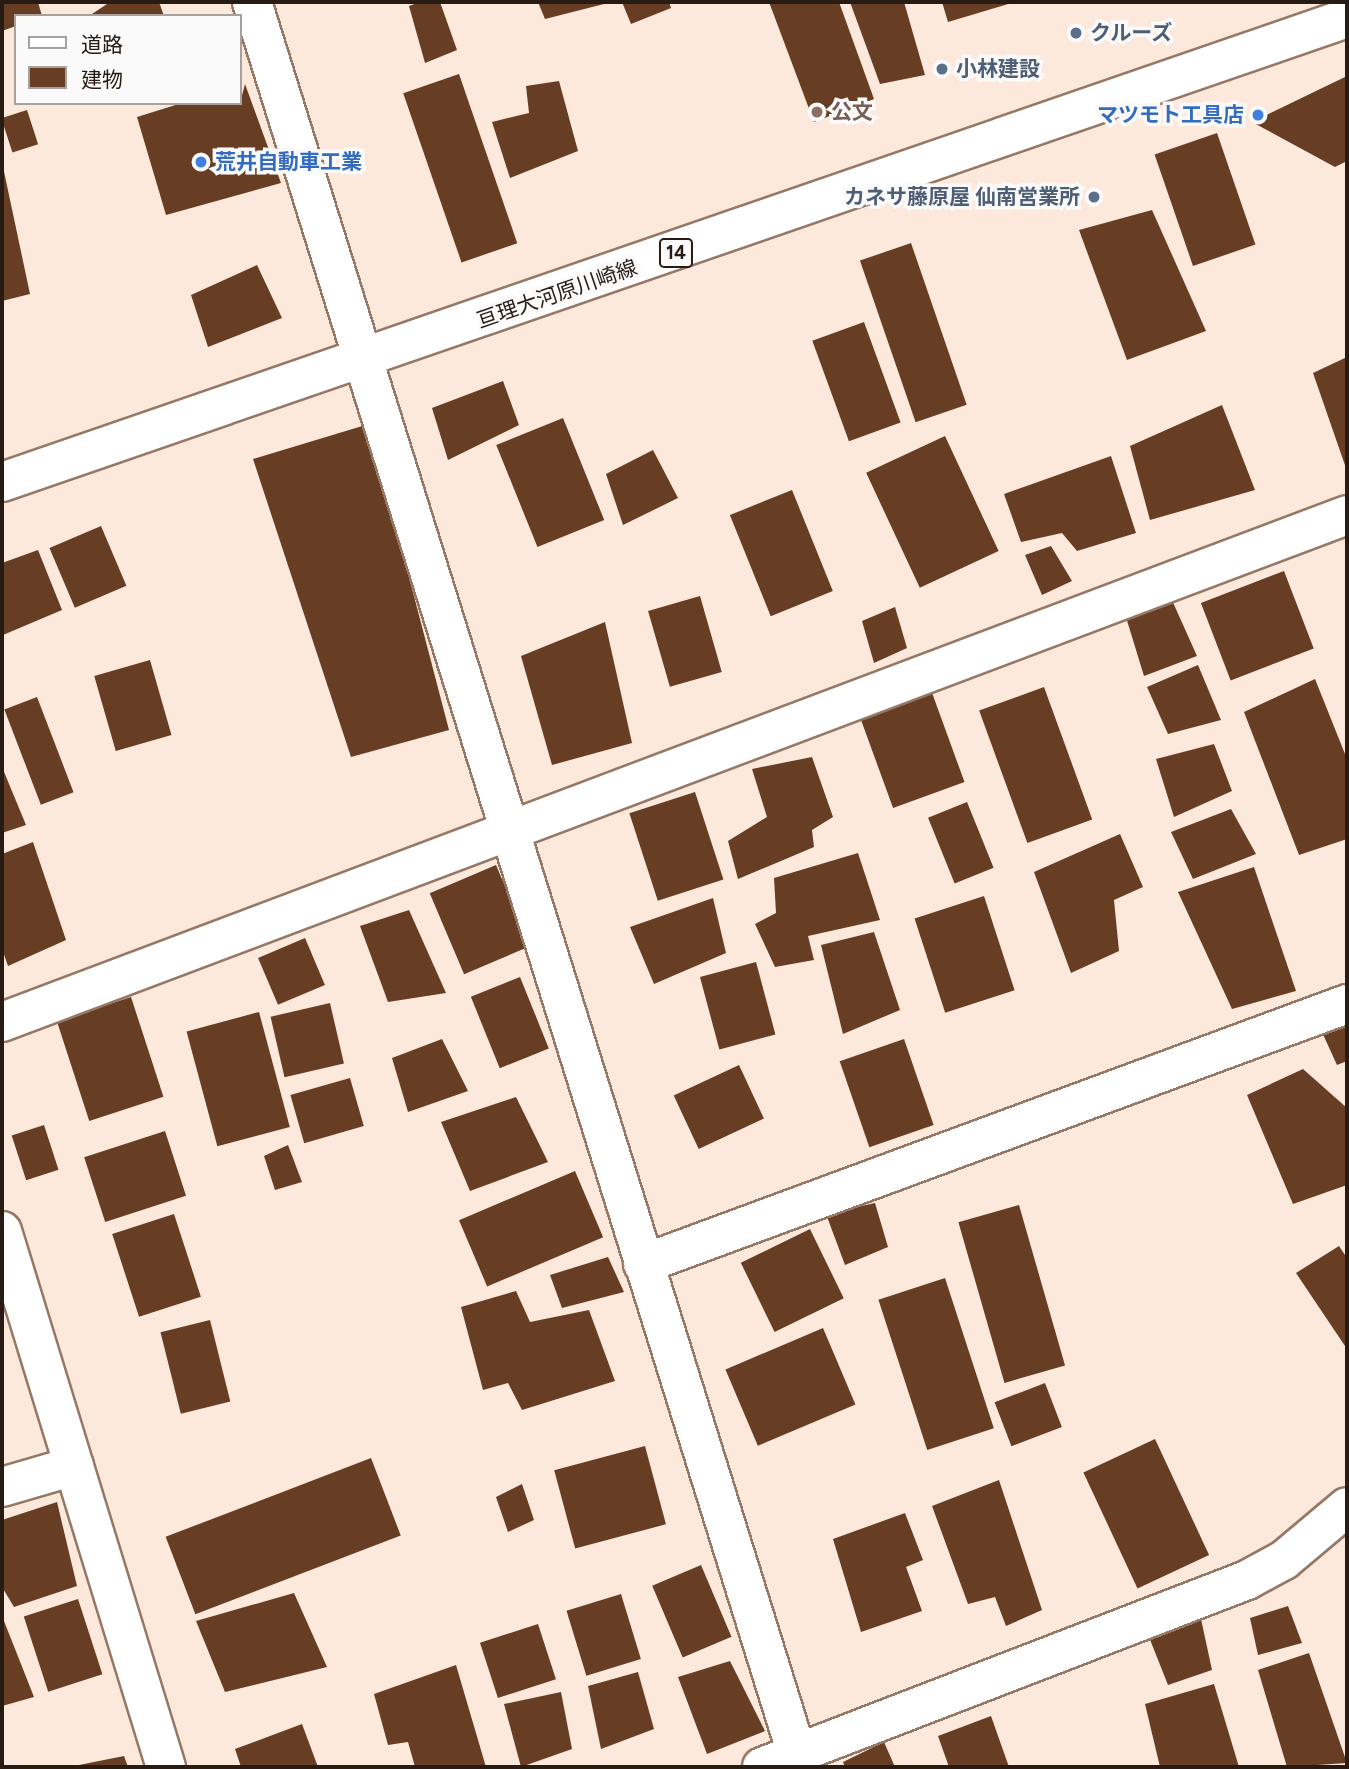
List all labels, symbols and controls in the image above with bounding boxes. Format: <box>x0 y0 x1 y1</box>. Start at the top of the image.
legend <box>14 14 242 105</box>
place label: クルーズ <box>1090 20 1174 46</box>
marker: クルーズ <box>1068 25 1084 41</box>
text: 道路 <box>81 32 123 57</box>
place label: 小林建設 <box>956 56 1040 82</box>
marker: 小林建設 <box>934 61 950 77</box>
text: 建物 <box>81 67 123 92</box>
place label: 公文 <box>831 99 873 125</box>
place label: マツモト工具店 <box>1097 102 1244 128</box>
marker: 公文 <box>809 104 825 120</box>
marker: マツモト工具店 <box>1250 107 1266 123</box>
place label: 荒井自動車工業 <box>215 149 362 175</box>
marker: 荒井自動車工業 <box>193 154 209 170</box>
place label: カネサ藤原屋 仙南営業所 <box>844 184 1080 210</box>
marker: カネサ藤原屋 仙南営業所 <box>1086 189 1102 205</box>
road number: 14 <box>658 238 694 268</box>
street label: 亘理大河原川崎線 <box>473 255 641 333</box>

